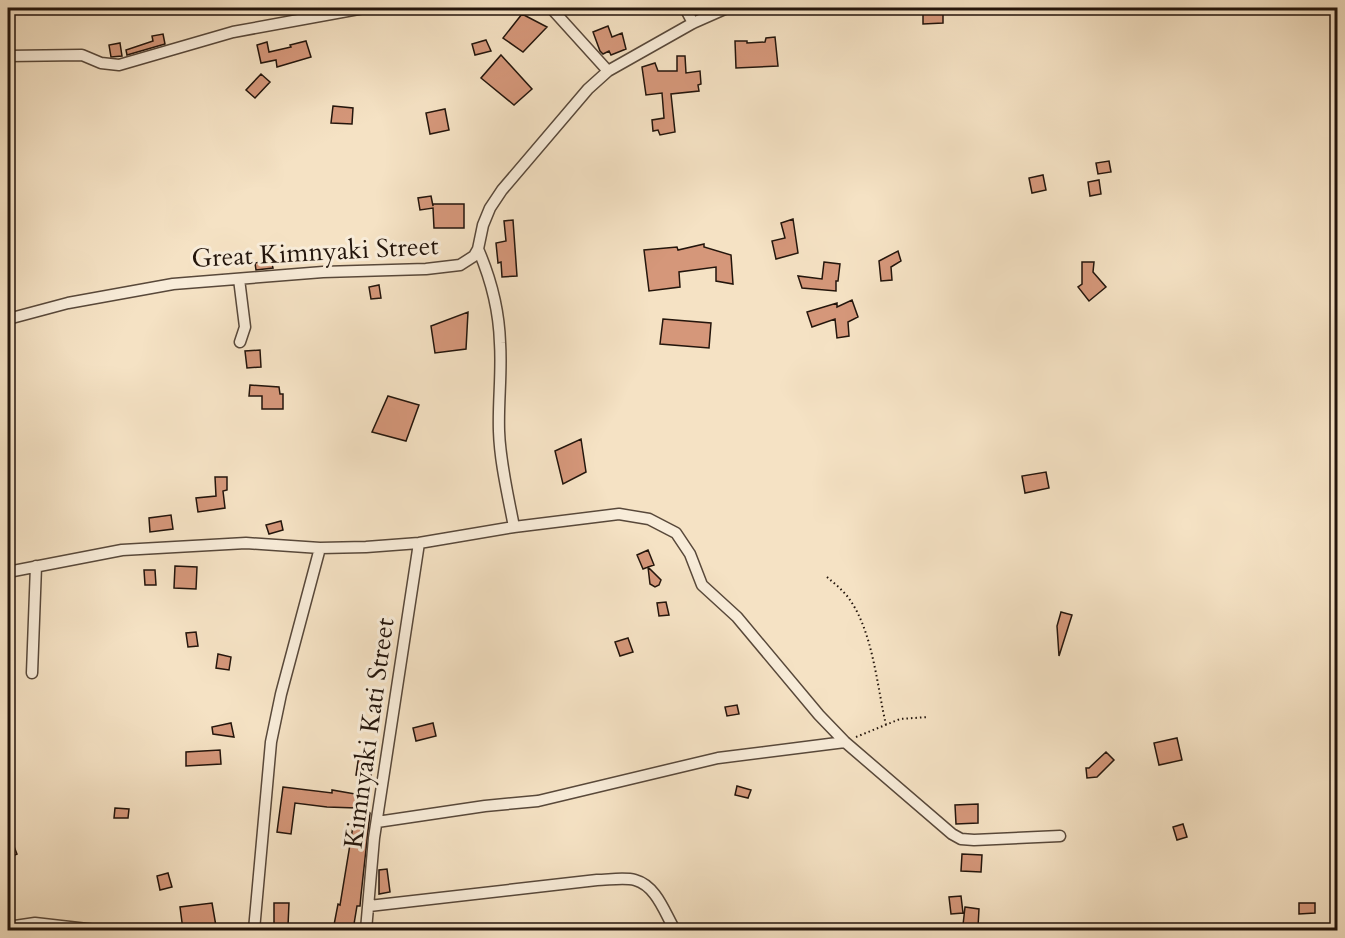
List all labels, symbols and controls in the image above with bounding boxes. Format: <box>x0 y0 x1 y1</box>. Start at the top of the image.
street label: Great Kimnyaki Street <box>191 228 439 276</box>
street label: Kimnyaki Kati Street <box>336 616 402 850</box>

